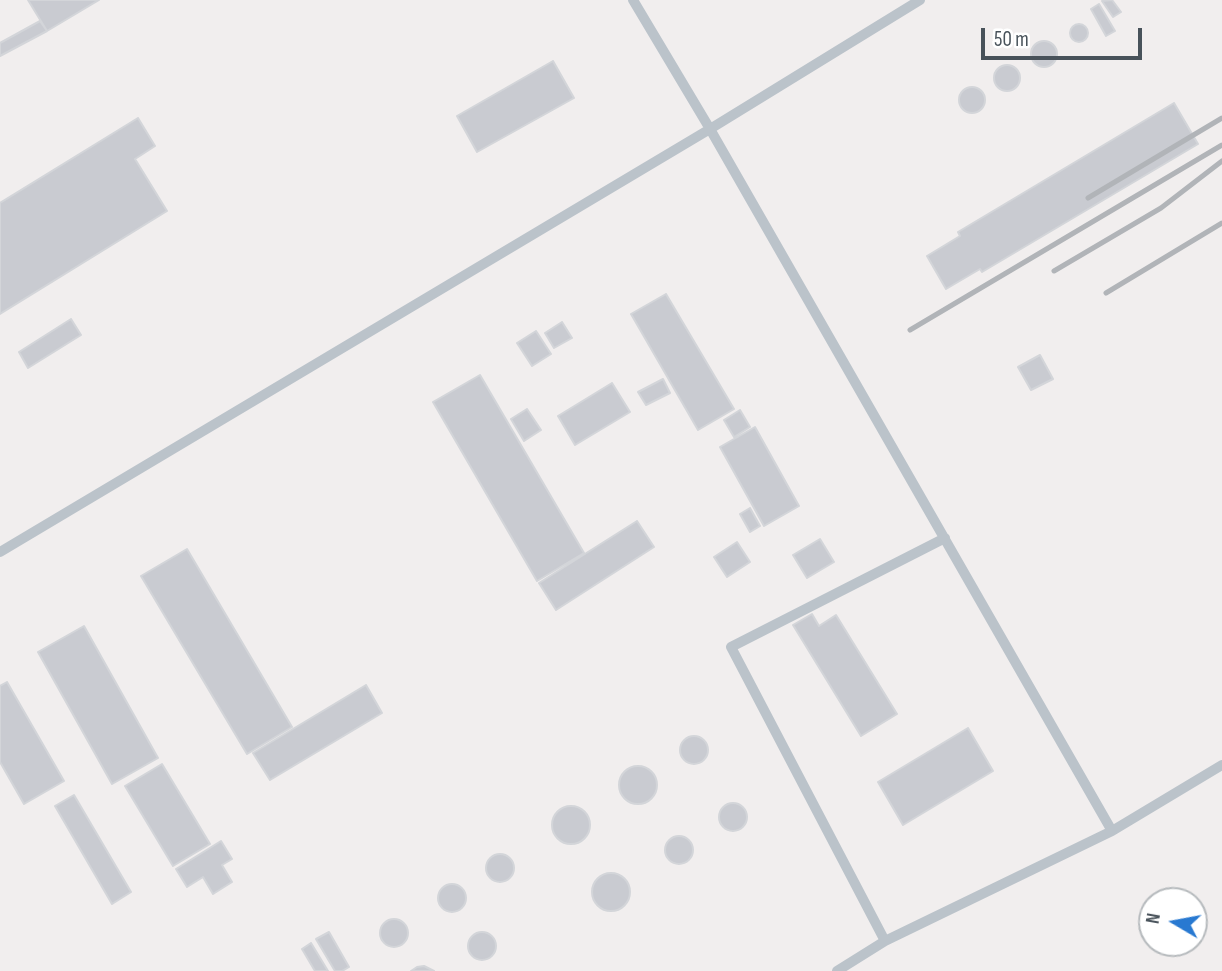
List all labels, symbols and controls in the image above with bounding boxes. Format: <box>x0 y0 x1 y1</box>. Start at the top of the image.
scale bar <box>984 14 1145 58</box>
text: 50 m <box>994 27 1029 52</box>
north arrow <box>1138 887 1208 957</box>
text: N <box>1142 912 1166 926</box>

